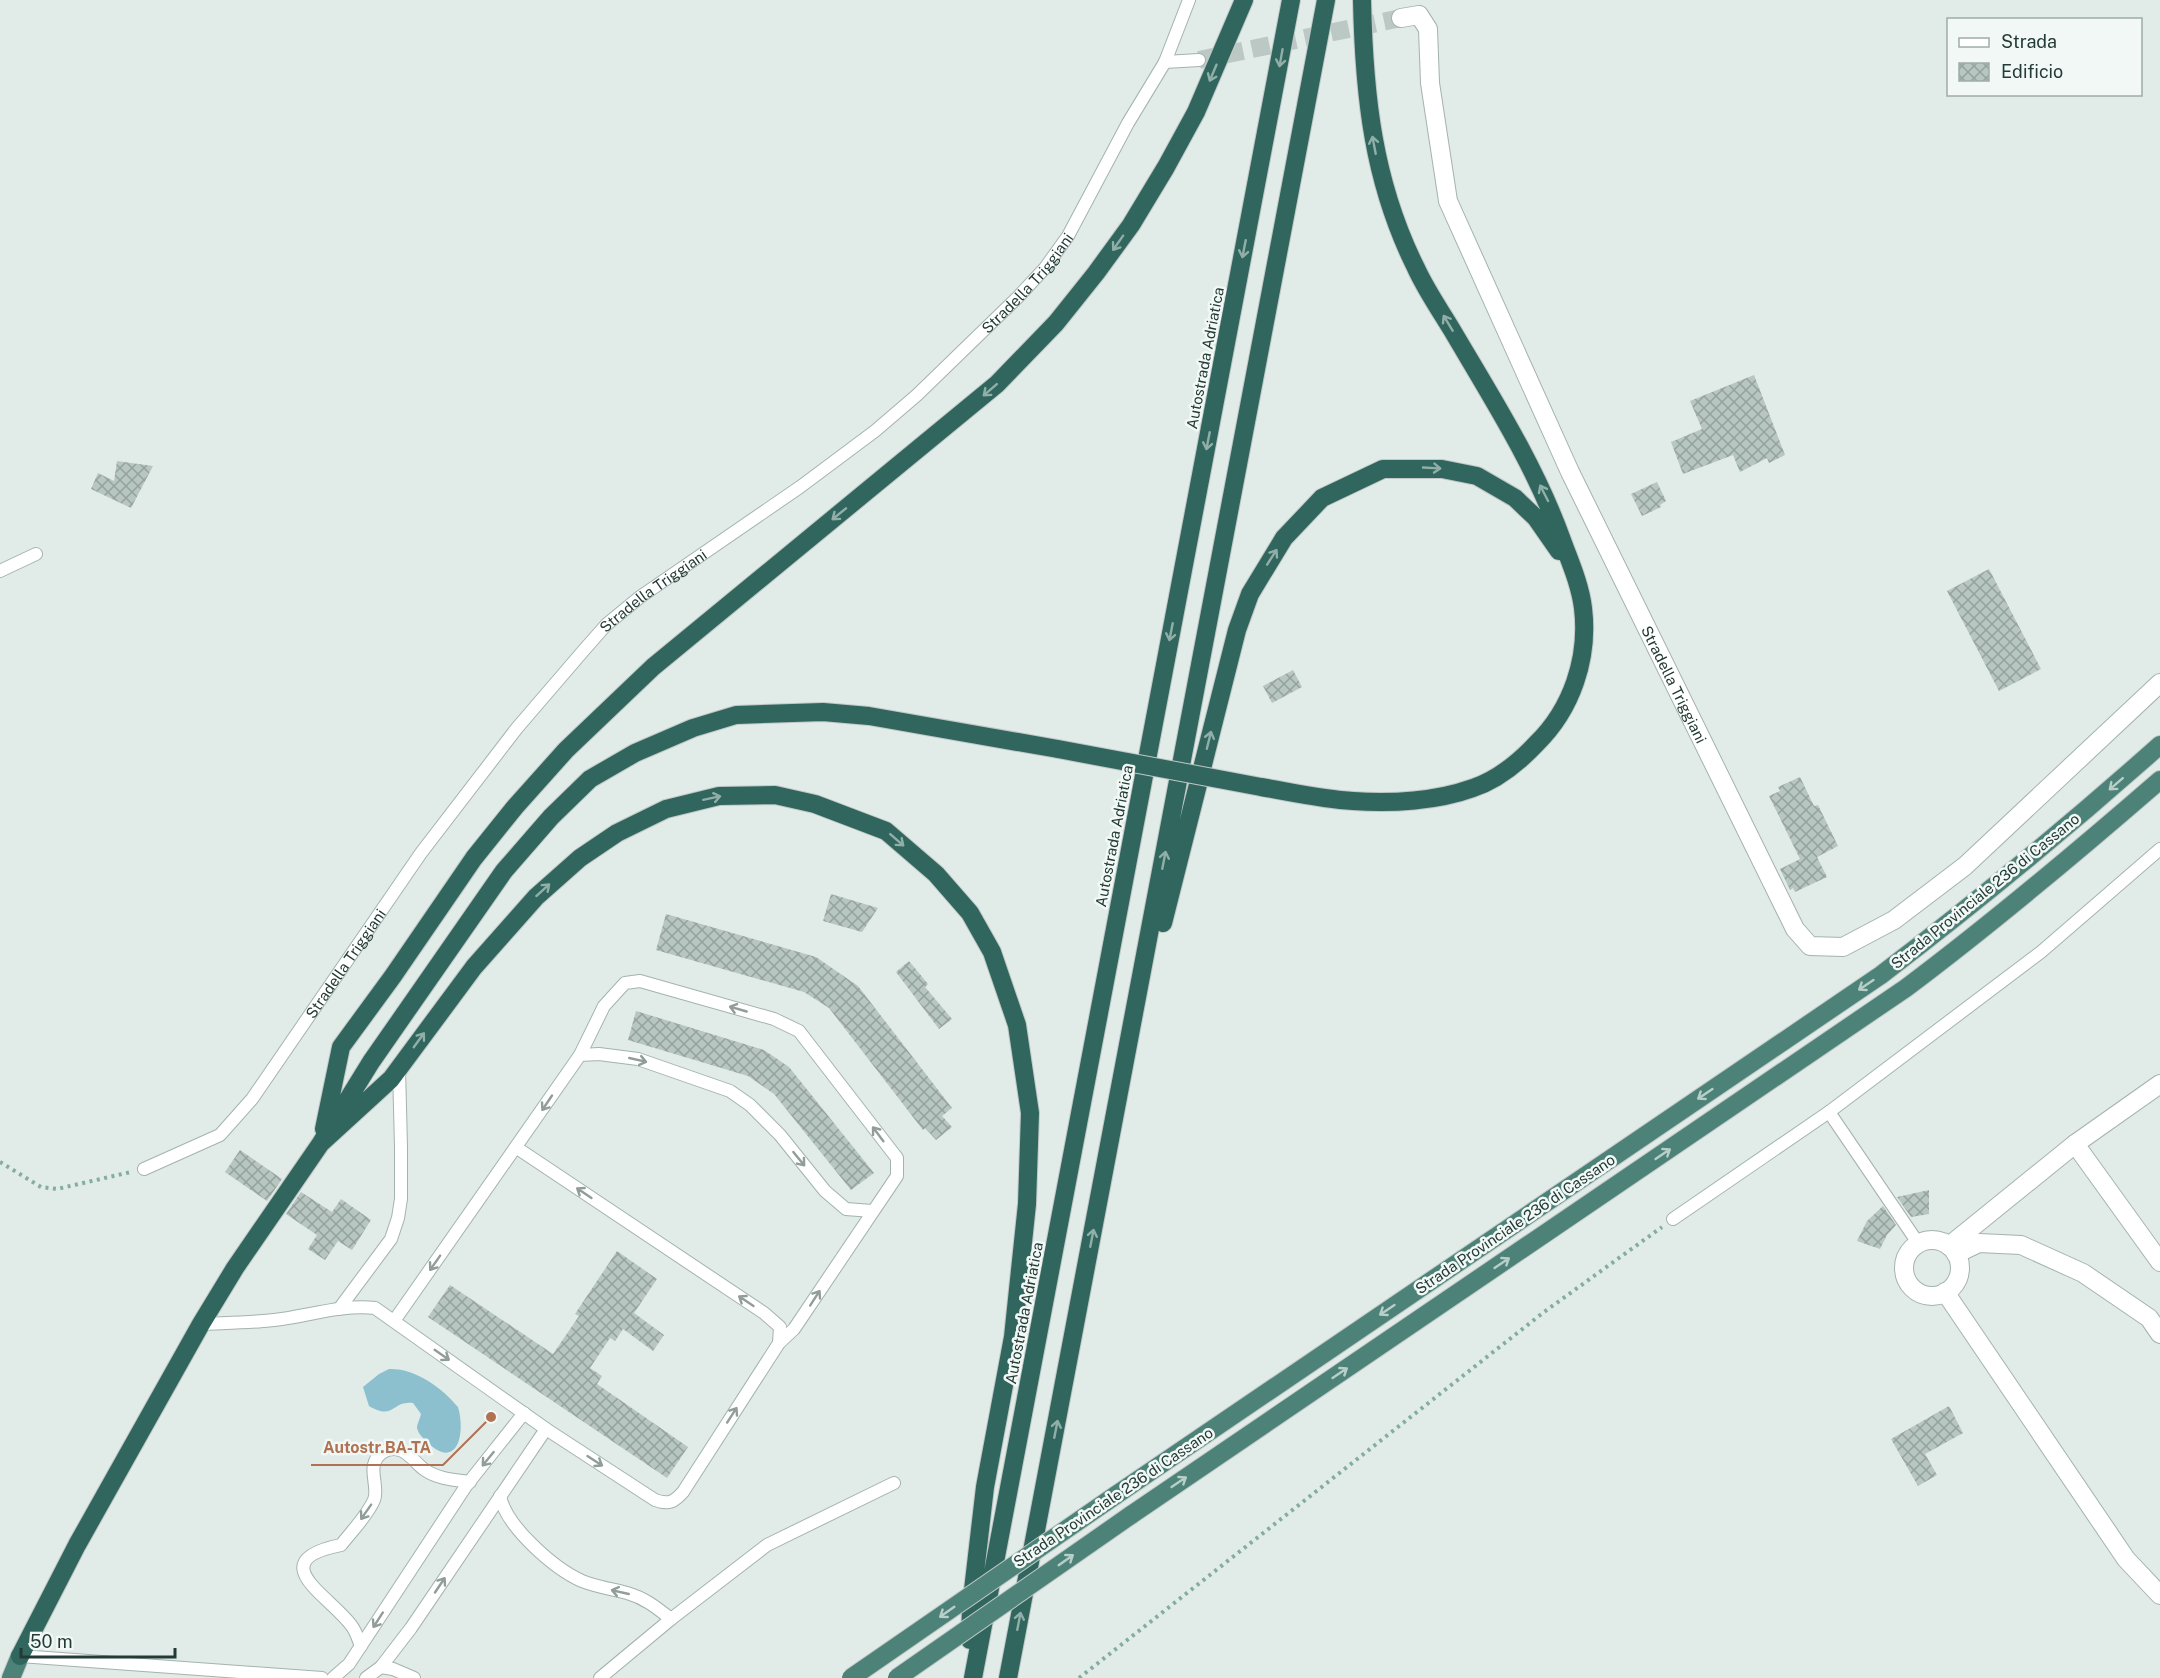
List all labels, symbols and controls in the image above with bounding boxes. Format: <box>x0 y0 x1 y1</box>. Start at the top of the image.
legend <box>1947 18 2142 96</box>
text: Strada <box>2001 31 2057 52</box>
one-way arrow <box>1275 47 1286 67</box>
text: Edificio <box>2001 61 2063 82</box>
one-way arrow <box>1206 64 1217 82</box>
one-way arrow <box>1368 135 1379 155</box>
street label: Stradella Triggiani <box>978 230 1076 336</box>
one-way arrow <box>1112 234 1124 251</box>
one-way arrow <box>1238 239 1249 258</box>
street label: Autostrada Adriatica <box>1183 286 1227 430</box>
one-way arrow <box>1442 315 1454 332</box>
one-way arrow <box>983 383 998 397</box>
one-way arrow <box>1202 430 1213 450</box>
one-way arrow <box>1422 463 1442 474</box>
one-way arrow <box>1538 485 1549 503</box>
one-way arrow <box>832 507 848 520</box>
street label: Stradella Triggiani <box>596 545 710 635</box>
one-way arrow <box>1266 549 1278 566</box>
one-way arrow <box>1165 622 1176 642</box>
street label: Stradella Triggiani <box>1638 623 1710 746</box>
one-way arrow <box>1204 731 1216 750</box>
street label: Autostrada Adriatica <box>1092 764 1136 908</box>
one-way arrow <box>2108 777 2124 790</box>
one-way arrow <box>701 792 721 803</box>
street label: Strada Provinciale 236 di Cassano <box>1888 810 2082 972</box>
one-way arrow <box>889 833 904 847</box>
one-way arrow <box>1159 851 1170 871</box>
one-way arrow <box>535 884 551 898</box>
street label: Stradella Triggiani <box>302 906 389 1021</box>
one-way arrow <box>1858 979 1875 991</box>
one-way arrow <box>729 1003 748 1014</box>
one-way arrow <box>413 1033 425 1049</box>
one-way arrow <box>628 1055 647 1067</box>
one-way arrow <box>1697 1088 1714 1100</box>
one-way arrow <box>541 1094 553 1111</box>
one-way arrow <box>872 1126 885 1142</box>
one-way arrow <box>1654 1147 1671 1159</box>
one-way arrow <box>792 1151 806 1166</box>
street label: Strada Provinciale 236 di Cassano <box>1412 1151 1618 1297</box>
one-way arrow <box>576 1187 593 1199</box>
one-way arrow <box>1087 1228 1098 1248</box>
street label: Autostrada Adriatica <box>1002 1241 1046 1385</box>
one-way arrow <box>429 1254 441 1271</box>
one-way arrow <box>1493 1257 1509 1269</box>
one-way arrow <box>809 1290 821 1307</box>
one-way arrow <box>738 1295 755 1307</box>
one-way arrow <box>1380 1304 1396 1316</box>
one-way arrow <box>434 1349 450 1361</box>
one-way arrow <box>1332 1367 1348 1379</box>
one-way arrow <box>726 1408 738 1424</box>
one-way arrow <box>1051 1420 1062 1439</box>
street label: Strada Provinciale 236 di Cassano <box>1010 1424 1216 1570</box>
callout: Autostr.BA-TA <box>311 1431 443 1465</box>
text: Autostr.BA-TA <box>323 1438 431 1457</box>
one-way arrow <box>481 1451 495 1466</box>
one-way arrow <box>587 1455 603 1467</box>
one-way arrow <box>1170 1476 1187 1488</box>
one-way arrow <box>360 1503 372 1519</box>
one-way arrow <box>1057 1554 1073 1566</box>
one-way arrow <box>434 1577 446 1594</box>
one-way arrow <box>611 1585 630 1597</box>
one-way arrow <box>939 1606 956 1618</box>
one-way arrow <box>371 1611 383 1628</box>
one-way arrow <box>1014 1611 1025 1631</box>
scale bar <box>21 1621 176 1659</box>
text: 50 m <box>30 1631 73 1652</box>

